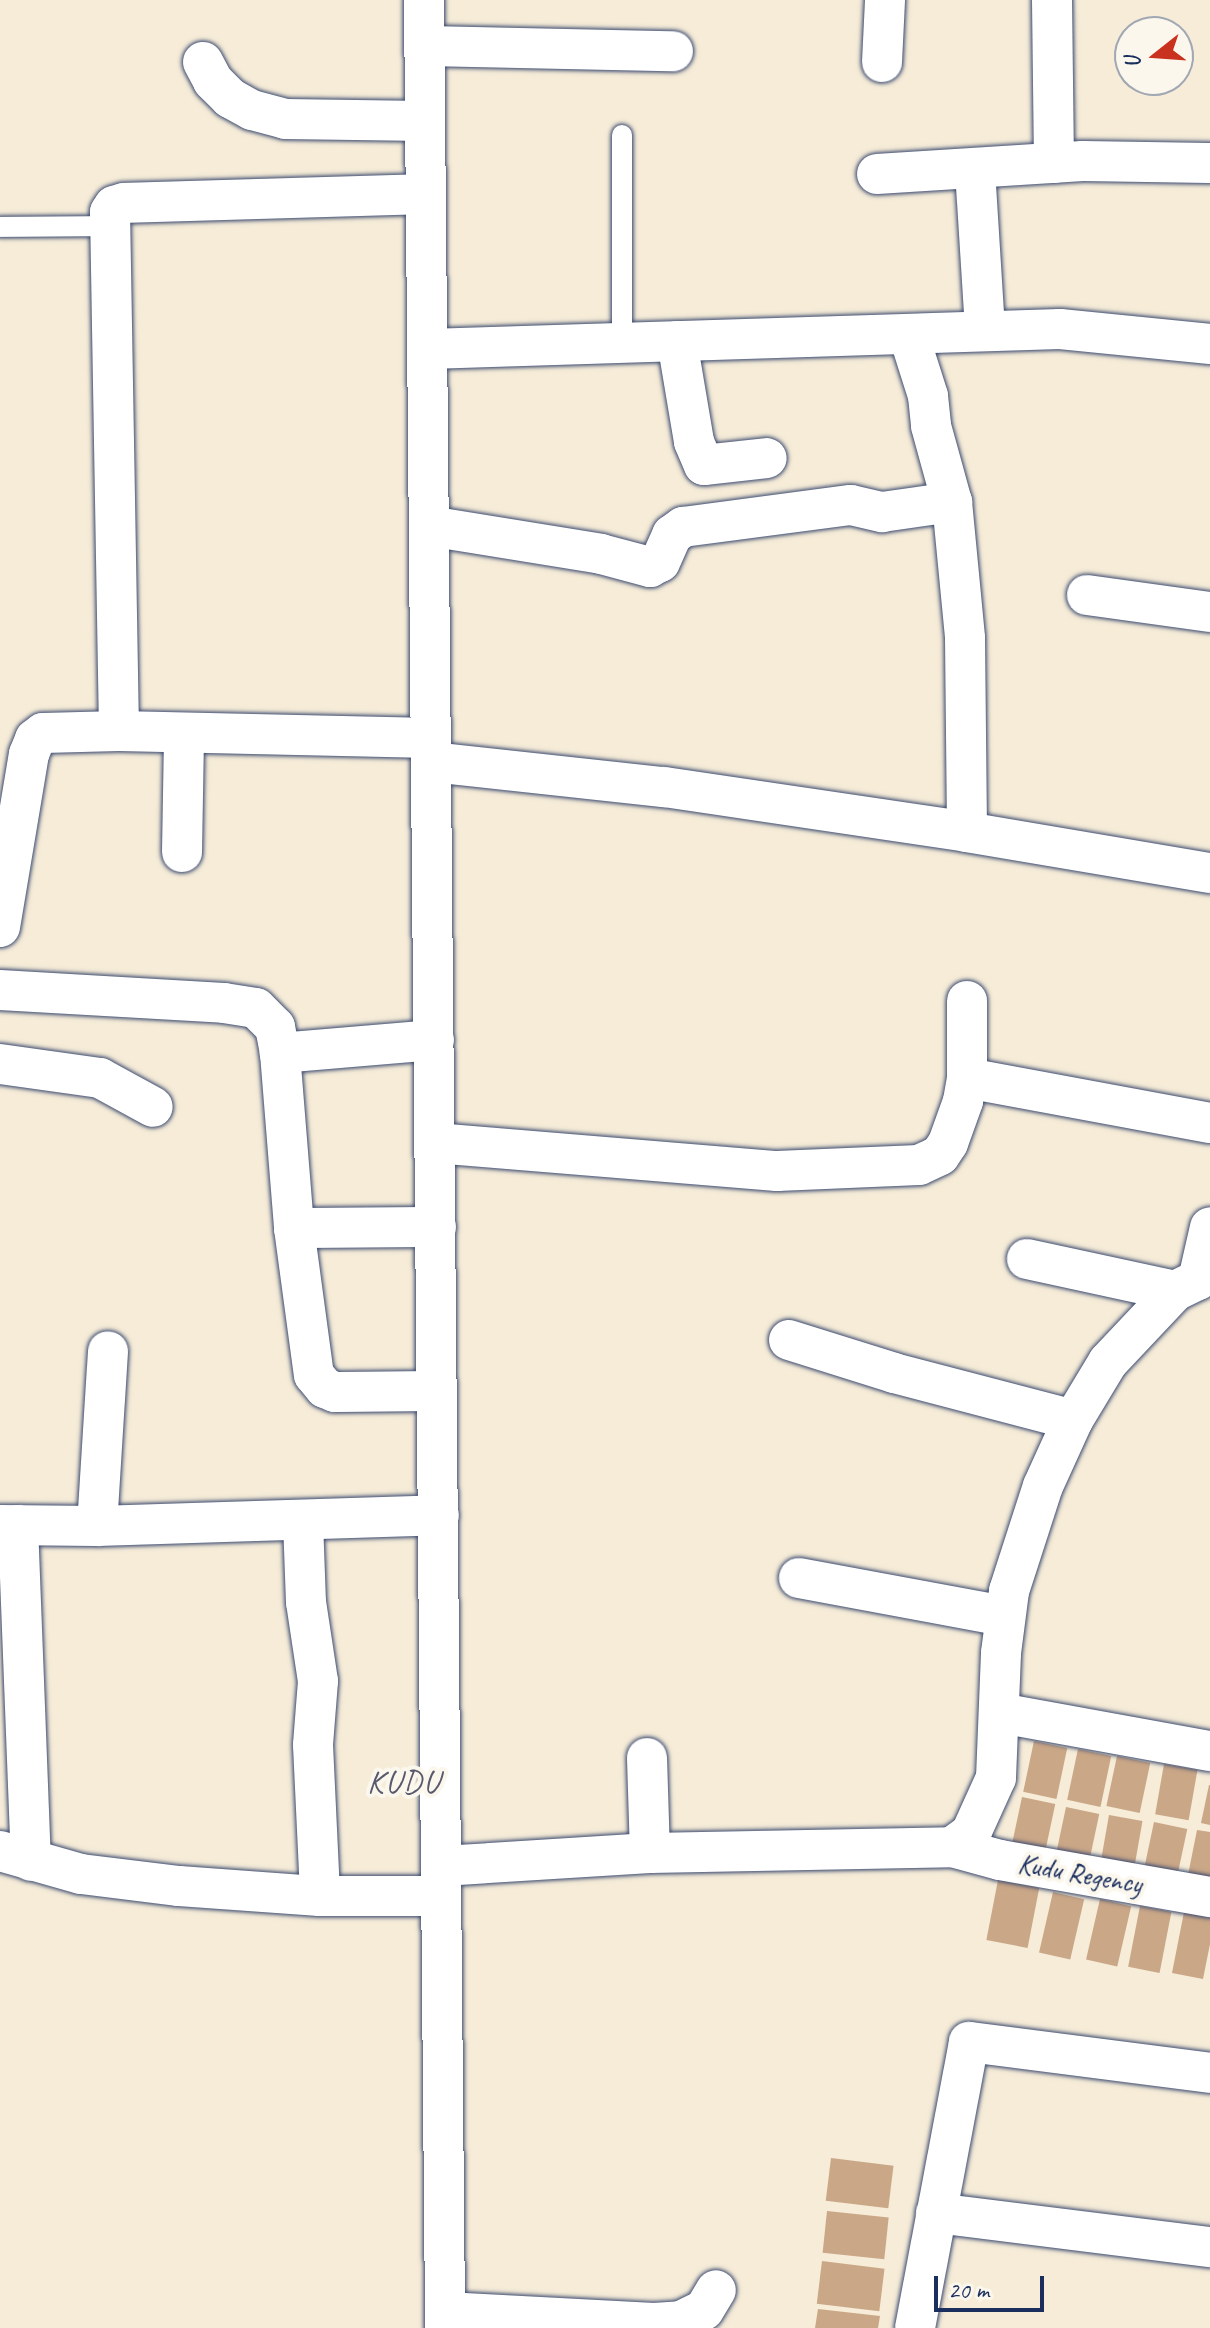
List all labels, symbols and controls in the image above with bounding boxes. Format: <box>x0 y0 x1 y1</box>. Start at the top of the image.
north arrow <box>1114 16 1194 96</box>
text: U <box>1118 53 1148 72</box>
district label: KUDU <box>367 1763 441 1801</box>
street label: Kudu Regency <box>1015 1846 1145 1902</box>
scale bar <box>938 2260 1048 2310</box>
text: 20 m <box>948 2275 989 2305</box>

